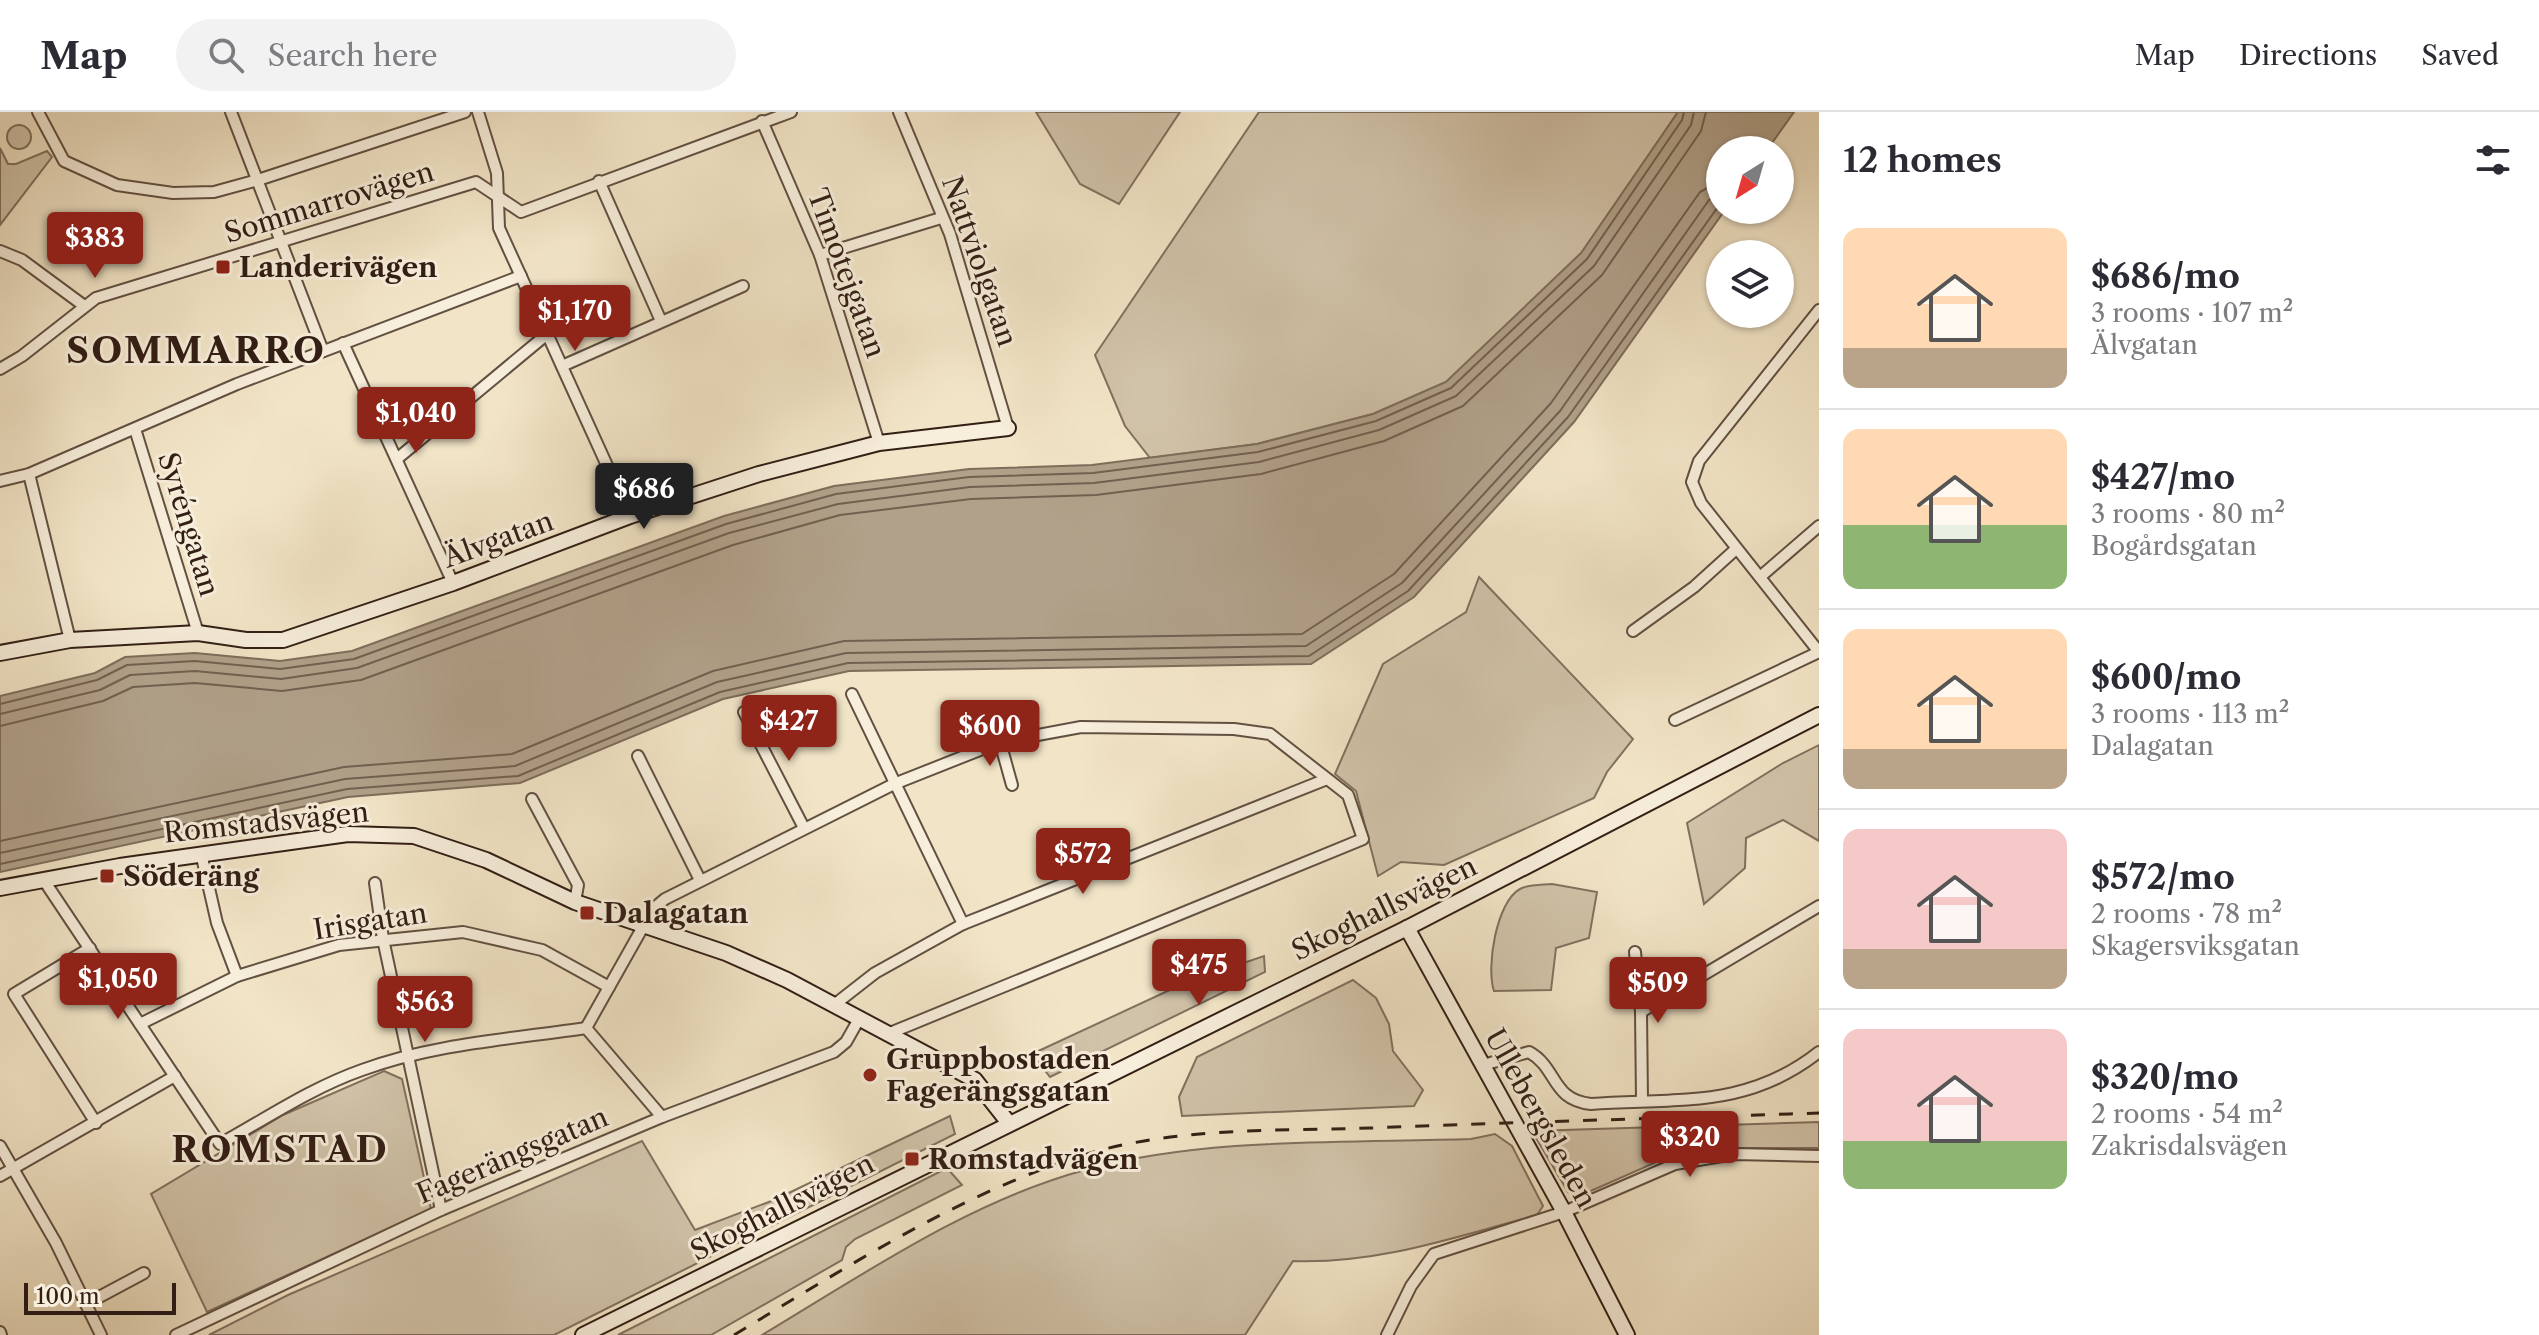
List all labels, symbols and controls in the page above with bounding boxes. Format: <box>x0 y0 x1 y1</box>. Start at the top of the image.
search box <box>176 19 736 91</box>
text: Map <box>40 32 128 79</box>
icon: search <box>204 33 248 77</box>
text: Search here <box>268 37 438 74</box>
text: Map <box>2135 38 2195 72</box>
text: Directions <box>2239 38 2377 72</box>
text: Saved <box>2421 38 2499 72</box>
north arrow <box>1706 136 1794 224</box>
map controls <box>1706 136 1794 328</box>
icon: filters <box>2471 138 2515 182</box>
text: 12 homes <box>1843 139 2002 181</box>
street label: Sommarrovägen <box>220 154 438 250</box>
street label: Nattviolgatan <box>935 171 1025 351</box>
street label: Timotejgatan <box>801 184 893 362</box>
pin: $383 <box>48 212 142 280</box>
text: $383 <box>65 222 125 254</box>
button: layers <box>1706 240 1794 328</box>
place label: Landerivägen <box>239 250 437 284</box>
text: $686/mo <box>2091 255 2240 297</box>
marker: Landerivägen <box>214 258 232 276</box>
icon: home <box>1907 260 2003 356</box>
pin: $1,170 <box>510 285 640 353</box>
text: $1,170 <box>537 295 613 327</box>
text: 3 rooms · 107 m² <box>2091 297 2293 329</box>
district label: SOMMARRO <box>66 328 326 372</box>
text: Älvgatan <box>2091 329 2198 361</box>
pin: $1,040 <box>351 387 481 455</box>
text: $1,040 <box>375 397 457 429</box>
street label: Syréngatan <box>151 448 227 600</box>
text: $427/mo <box>2091 456 2235 498</box>
icon: home <box>1907 461 2003 557</box>
pin: $686 <box>597 463 691 531</box>
text: $686 <box>613 473 675 505</box>
text: 3 rooms · 80 m² <box>2091 498 2285 530</box>
street label: Älvgatan <box>437 503 558 575</box>
text: Bogårdsgatan <box>2091 530 2257 562</box>
text: $600/mo <box>2091 656 2241 698</box>
icon: home <box>1907 661 2003 757</box>
pin: $427 <box>742 695 836 763</box>
text: 3 rooms · 113 m² <box>2091 698 2289 730</box>
pin: $600 <box>943 700 1037 768</box>
text: $427 <box>760 705 818 737</box>
text: $600 <box>958 710 1022 742</box>
text: Dalagatan <box>2091 730 2214 762</box>
street label: Romstadsvägen <box>162 794 370 850</box>
pin: $572 <box>1036 828 1130 896</box>
text: $572 <box>1054 838 1112 870</box>
street label: Skoghallsvägen <box>1286 849 1482 967</box>
text: $572/mo <box>2091 856 2235 898</box>
place label: Söderäng <box>123 859 260 893</box>
icon: home <box>1907 861 2003 957</box>
marker: Söderäng <box>98 867 116 885</box>
street label: Irisgatan <box>311 895 429 947</box>
place label: Dalagatan <box>603 896 748 930</box>
text: 2 rooms · 78 m² <box>2091 898 2282 930</box>
marker: Dalagatan <box>578 904 596 922</box>
text: Skagersviksgatan <box>2091 930 2300 962</box>
pin: $475 <box>1152 939 1246 1007</box>
text: $475 <box>1170 949 1228 981</box>
pin: $1,050 <box>53 953 183 1021</box>
pin: $509 <box>1611 957 1705 1025</box>
text: $1,050 <box>78 963 158 995</box>
text: $509 <box>1628 967 1688 999</box>
pin: $563 <box>378 976 472 1044</box>
text: $563 <box>395 986 455 1018</box>
street label: Ullebergsleden <box>1478 1023 1604 1213</box>
place label: Gruppbostaden Fagerängsgatan <box>886 1042 1110 1108</box>
text: $320/mo <box>2091 1056 2239 1098</box>
icon: home <box>1907 1061 2003 1157</box>
marker: Gruppbostaden Fagerängsgatan <box>861 1066 879 1084</box>
text: 2 rooms · 54 m² <box>2091 1098 2283 1130</box>
street label: Fagerängsgatan <box>411 1099 613 1211</box>
pin: $320 <box>1643 1111 1737 1179</box>
text: $320 <box>1659 1121 1721 1153</box>
district label: ROMSTAD <box>171 1127 389 1171</box>
text: Zakrisdalsvägen <box>2091 1130 2287 1162</box>
place label: Romstadvägen <box>928 1142 1139 1176</box>
street label: Skoghallsvägen <box>684 1146 880 1268</box>
marker: Romstadvägen <box>903 1150 921 1168</box>
scale bar <box>24 1279 176 1315</box>
text: 100 m <box>36 1283 99 1310</box>

